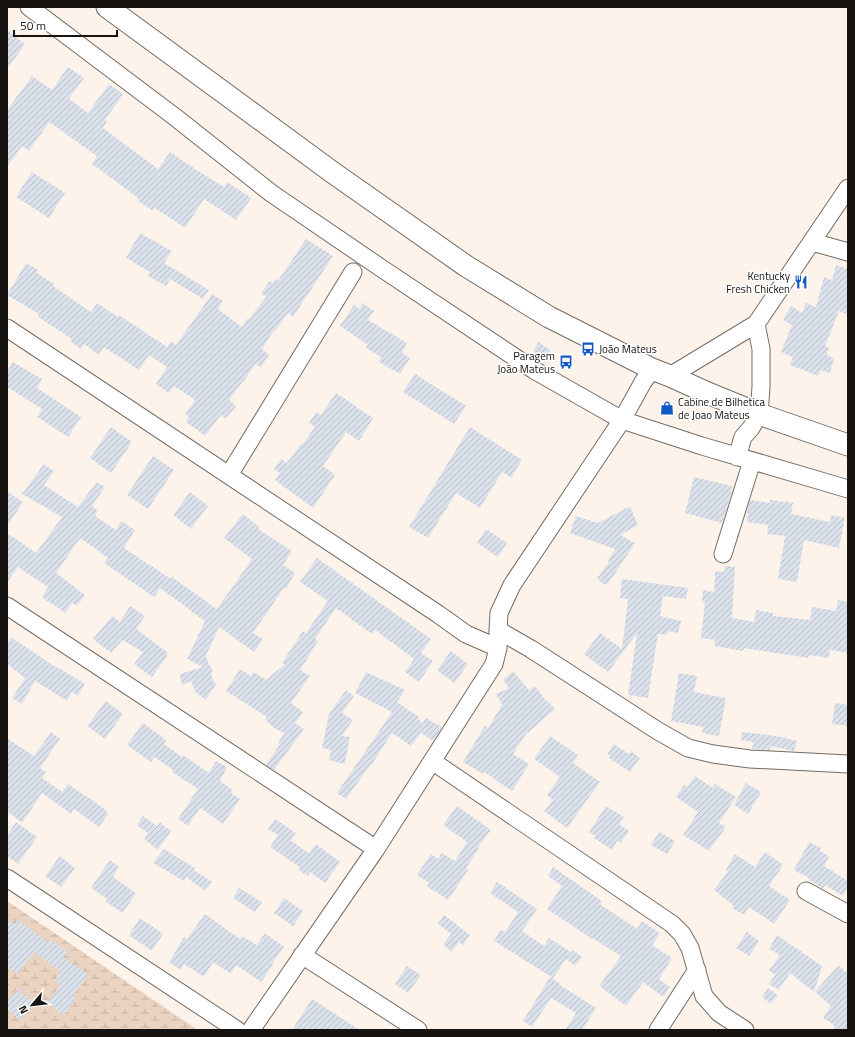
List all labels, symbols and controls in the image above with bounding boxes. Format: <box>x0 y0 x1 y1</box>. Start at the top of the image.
scale bar <box>14 12 117 38</box>
text: 50 m <box>20 16 46 35</box>
place label: Kentucky Fresh Chicken <box>726 268 791 297</box>
restaurant icon: Kentucky Fresh Chicken <box>793 274 809 290</box>
bus stop icon: João Mateus <box>580 341 596 357</box>
place label: João Mateus <box>599 341 657 357</box>
place label: Paragem João Mateus <box>497 348 555 377</box>
bus stop icon: Paragem João Mateus <box>558 354 574 370</box>
place label: Cabine de Bilhetica de Joao Mateus <box>678 394 766 423</box>
shop icon: Cabine de Bilhetica de Joao Mateus <box>659 400 675 416</box>
north arrow <box>12 985 52 1025</box>
text: N <box>14 1003 32 1017</box>

